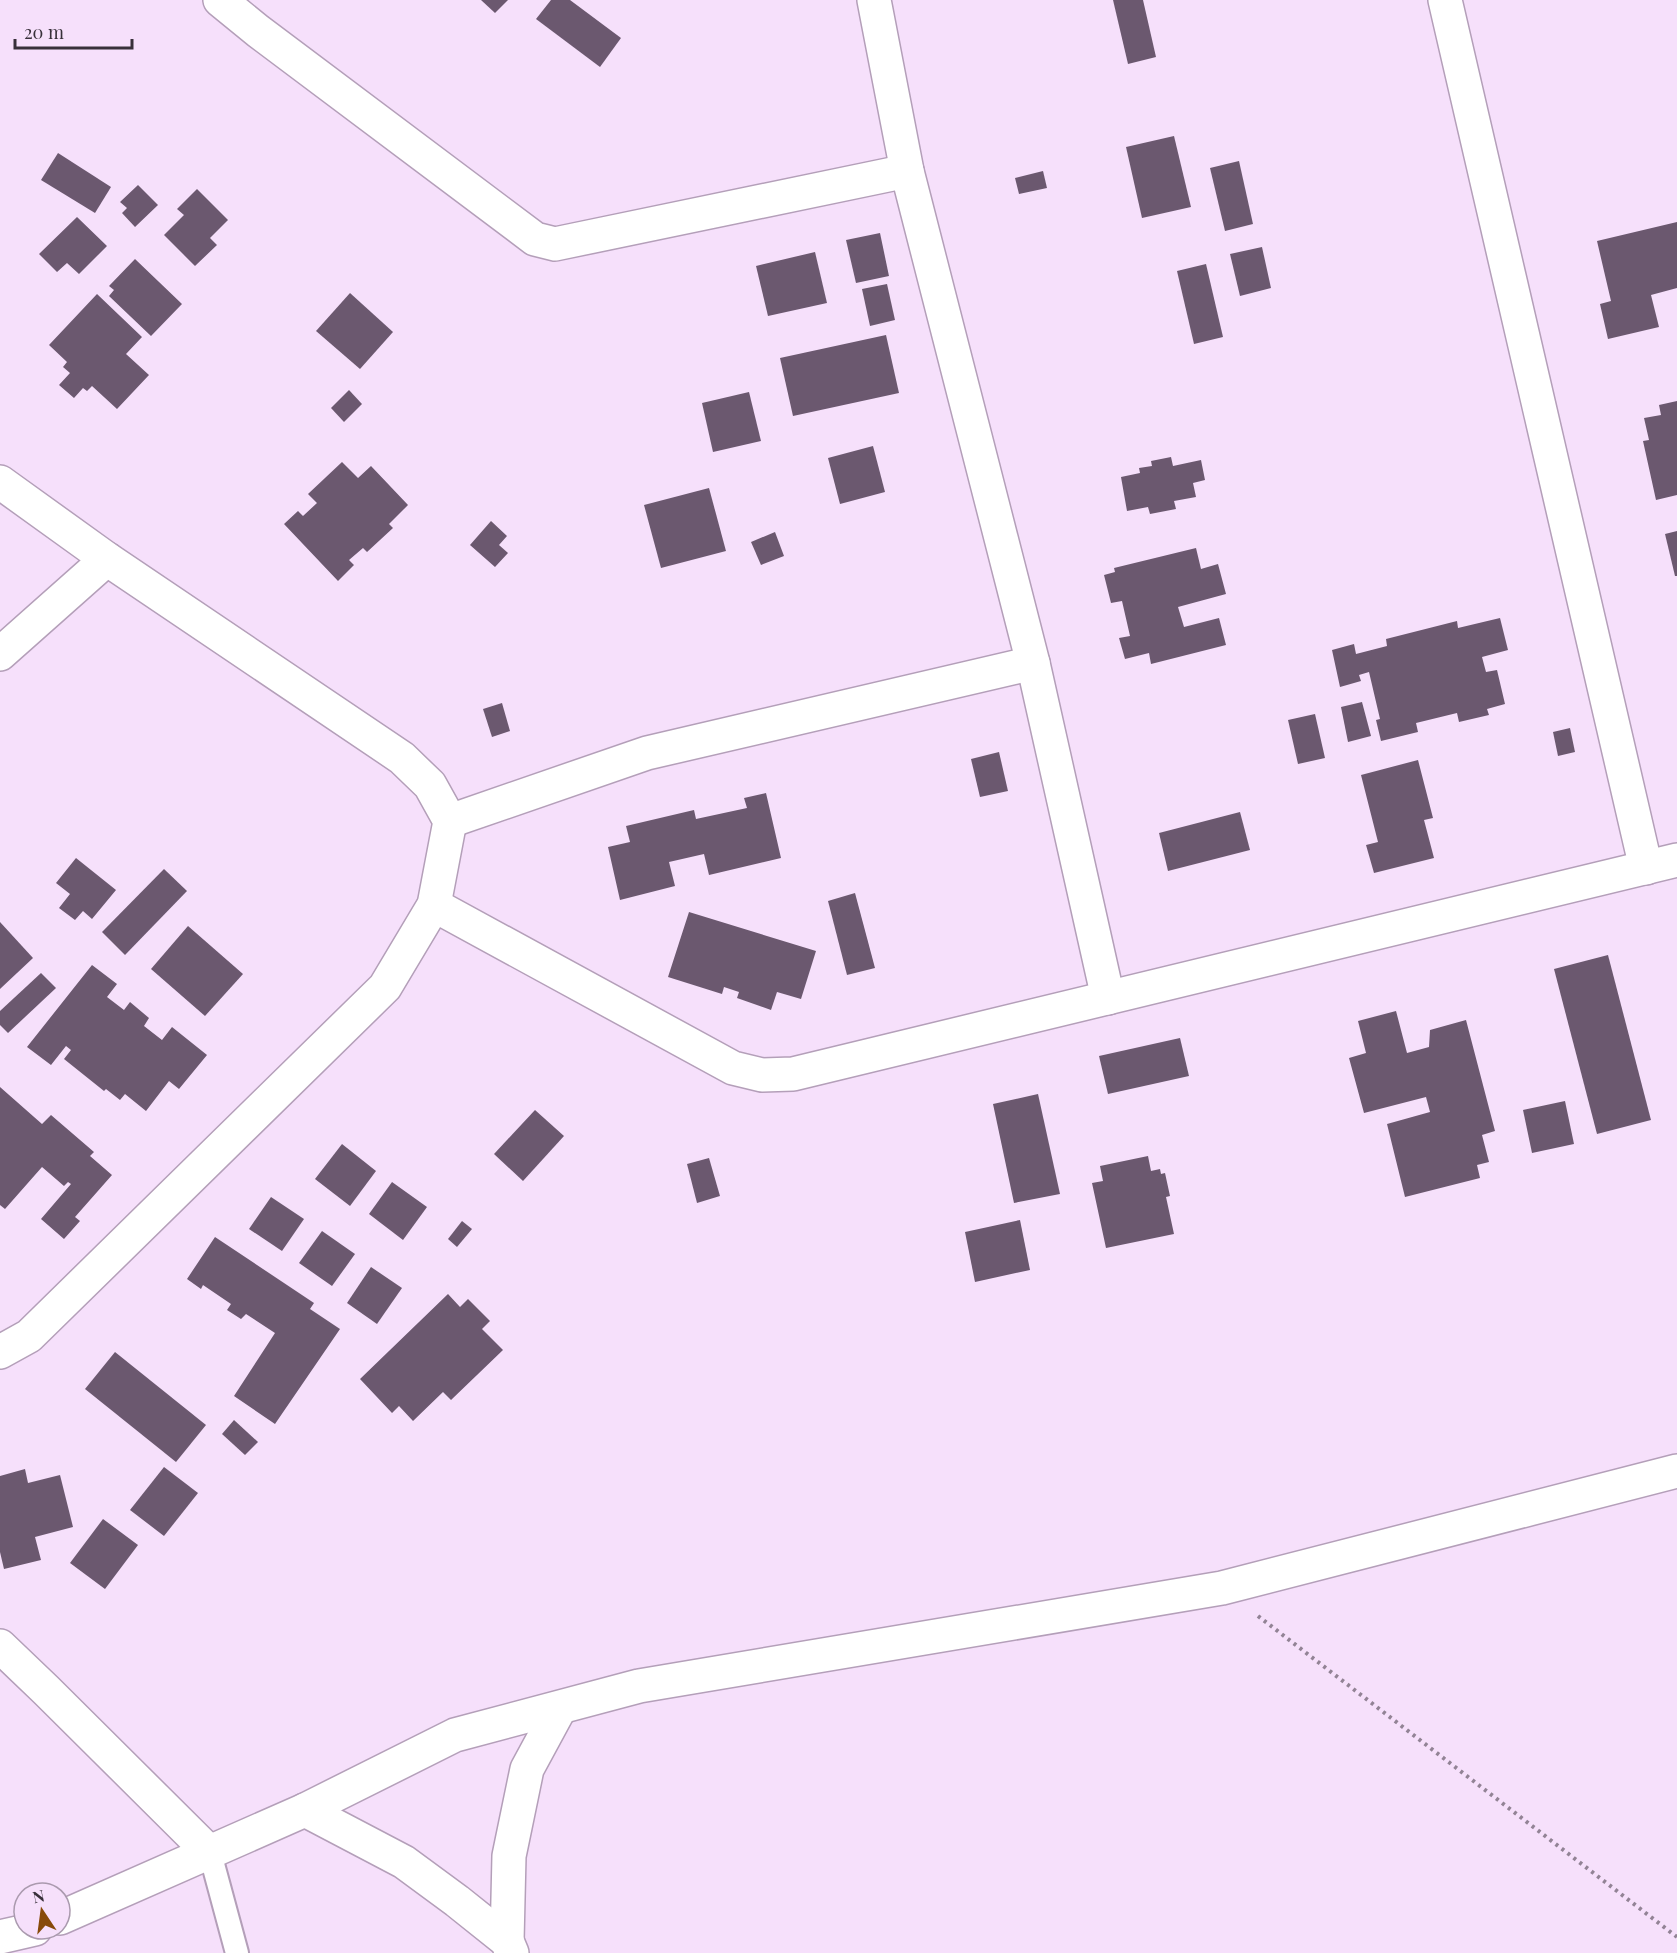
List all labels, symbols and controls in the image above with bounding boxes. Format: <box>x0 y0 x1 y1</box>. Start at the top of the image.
scale bar <box>15 12 132 50</box>
text: 20 m <box>24 20 64 44</box>
north arrow <box>12 1881 72 1941</box>
text: N <box>31 1884 47 1907</box>

